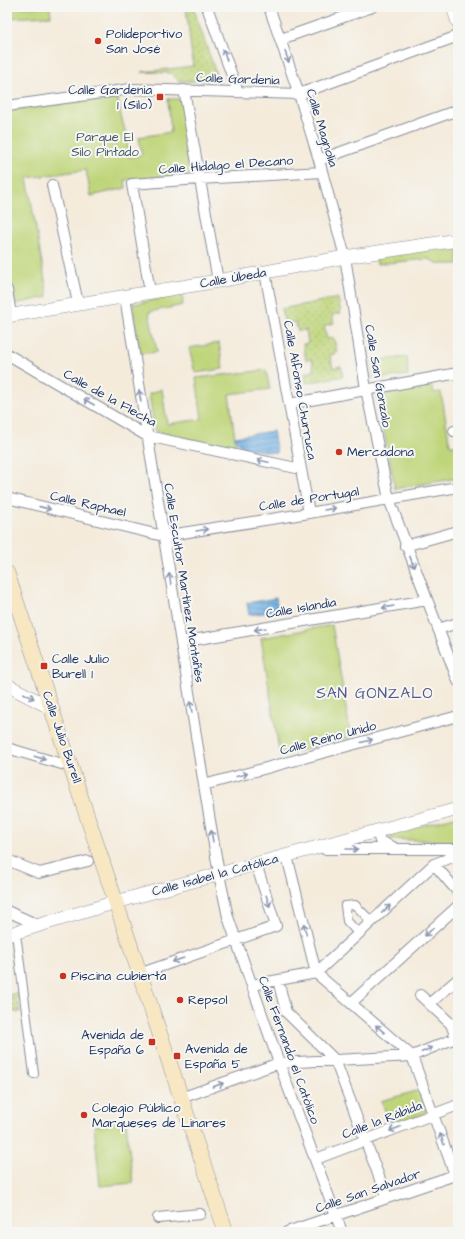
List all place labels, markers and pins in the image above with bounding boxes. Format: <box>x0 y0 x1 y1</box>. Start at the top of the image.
place label: Polideportivo San José <box>106 25 183 58</box>
marker: Polideportivo San José <box>93 36 103 46</box>
place label: Calle Gardenia 1 (Silo) <box>68 81 152 114</box>
marker: Calle Gardenia 1 (Silo) <box>155 92 165 102</box>
place label: Mercadona <box>347 443 414 461</box>
marker: Mercadona <box>334 447 344 457</box>
place label: Calle Julio Burell 1 <box>52 650 110 683</box>
marker: Calle Julio Burell 1 <box>39 661 49 671</box>
place label: Piscina cubierta <box>71 967 167 985</box>
marker: Piscina cubierta <box>58 971 68 981</box>
place label: Repsol <box>188 991 227 1009</box>
marker: Repsol <box>175 995 185 1005</box>
place label: Avenida de España 6 <box>81 1026 144 1059</box>
marker: Avenida de España 6 <box>147 1037 157 1047</box>
place label: Avenida de España 5 <box>185 1040 248 1073</box>
marker: Avenida de España 5 <box>172 1051 182 1061</box>
place label: Colegio Público Marqueses de Linares <box>92 1099 226 1132</box>
marker: Colegio Público Marqueses de Linares <box>79 1110 89 1120</box>

